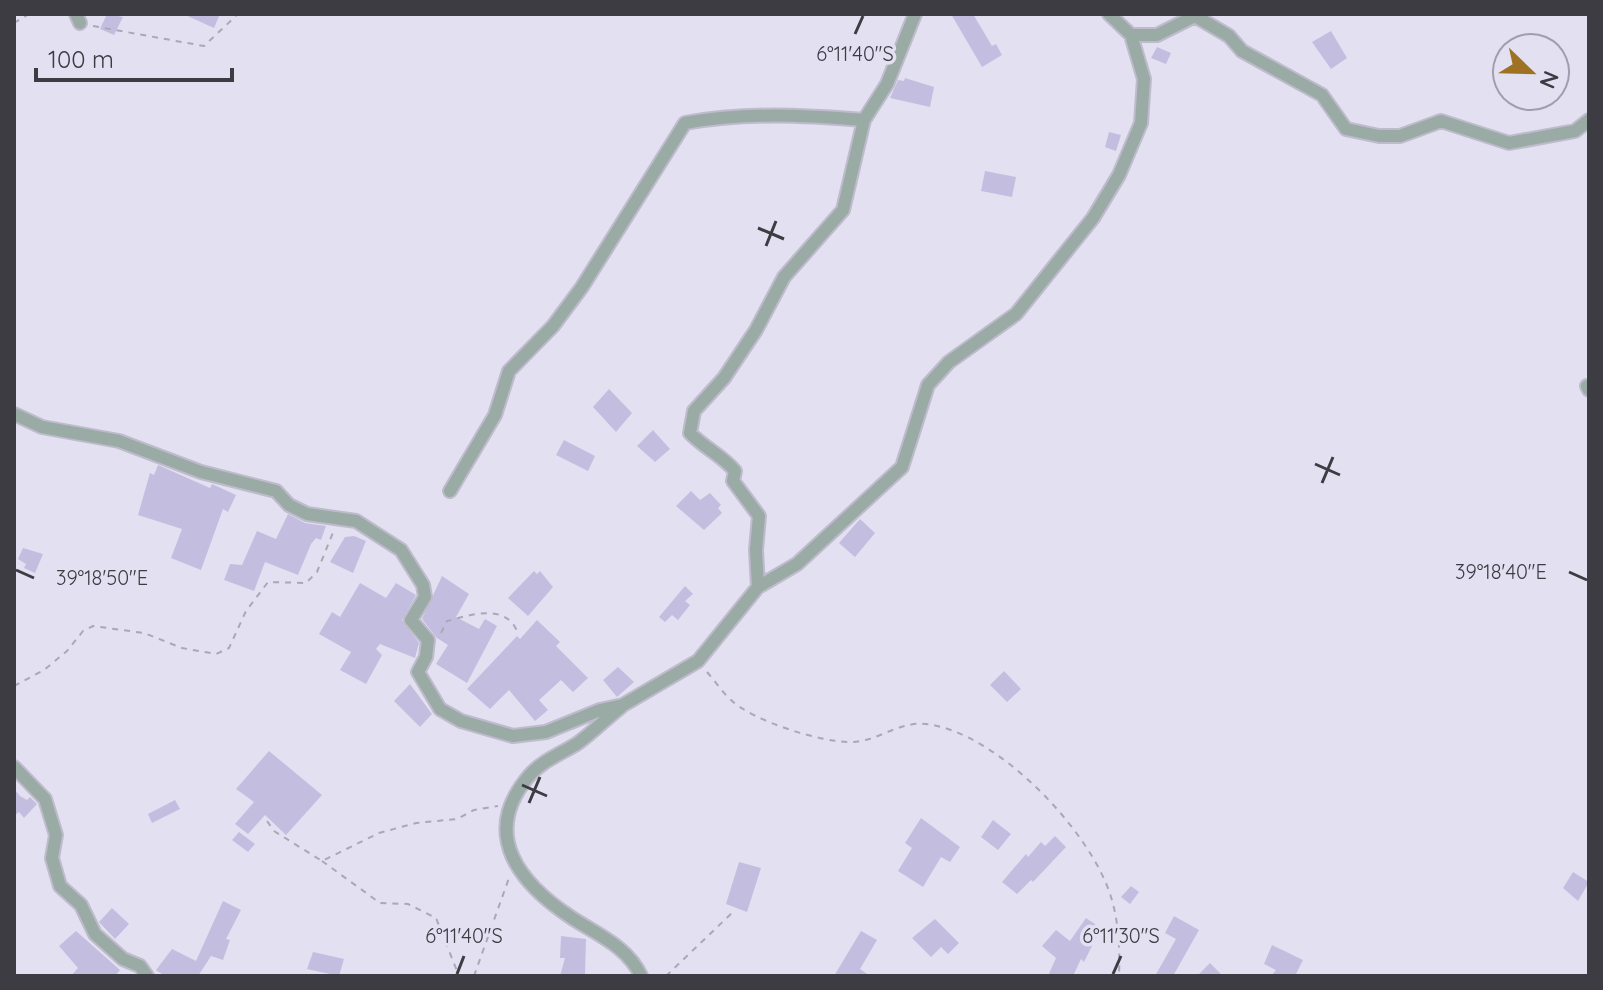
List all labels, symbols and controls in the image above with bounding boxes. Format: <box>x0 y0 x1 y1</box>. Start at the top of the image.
scale bar <box>36 32 232 82</box>
north arrow <box>1491 32 1571 112</box>
text: 6°11'40"S <box>816 41 894 66</box>
text: 100 m <box>48 44 114 74</box>
text: N <box>1533 67 1565 93</box>
text: 39°18'40"E <box>1455 559 1547 584</box>
text: 39°18'50"E <box>56 565 148 590</box>
text: 6°11'40"S <box>425 923 503 948</box>
text: 6°11'30"S <box>1082 923 1160 948</box>

